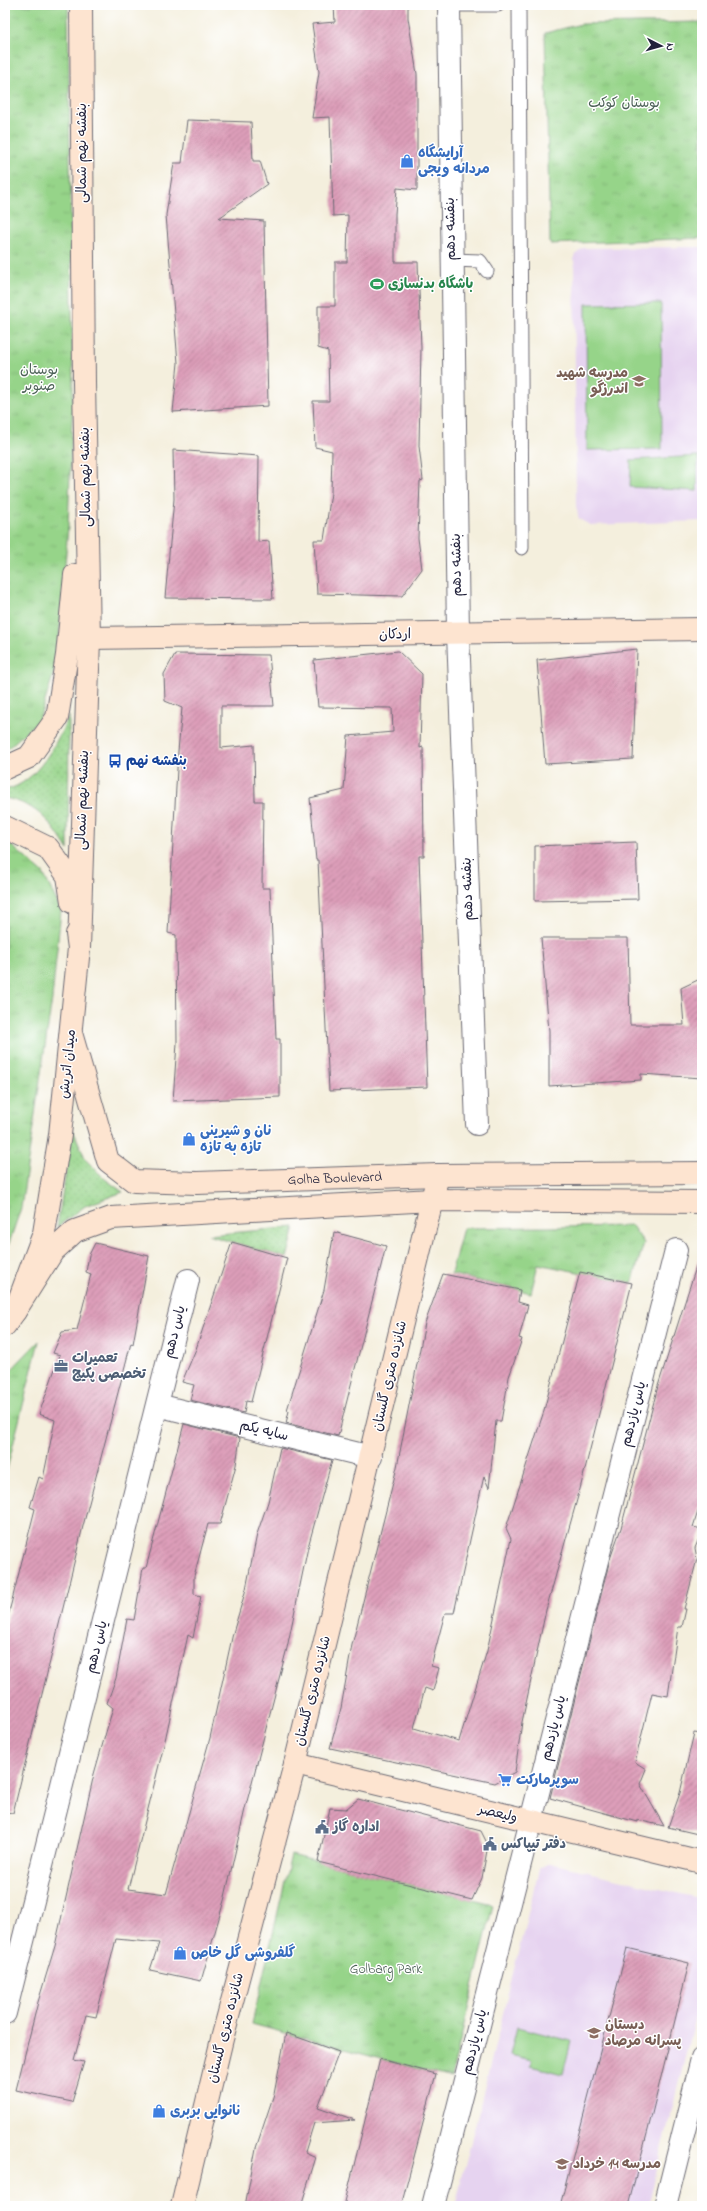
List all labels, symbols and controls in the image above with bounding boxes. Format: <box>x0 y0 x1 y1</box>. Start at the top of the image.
north arrow <box>641 26 681 66</box>
text: N <box>662 42 678 51</box>
park label: بوستان کوکب <box>588 93 660 114</box>
street label: بنفشه نهم شمالی <box>72 103 93 203</box>
place label: آرایشگاه مردانه ویجی <box>418 143 490 180</box>
shop icon: آرایشگاه مردانه ویجی <box>399 153 415 169</box>
street label: بنفشه دهم <box>440 197 462 261</box>
place label: باشگاه بدنسازی <box>388 274 473 295</box>
sports icon: باشگاه بدنسازی <box>369 276 385 292</box>
park label: بوستان صنوبر <box>20 360 58 397</box>
place label: مدرسه شهید اندرزگو <box>556 363 628 400</box>
school or university icon: مدرسه شهید اندرزگو <box>631 373 647 389</box>
street label: بنفشه نهم شمالی <box>75 427 97 527</box>
street label: بنفشه دهم <box>446 533 468 597</box>
street label: اردکان <box>379 624 411 646</box>
street label: بنفشه نهم شمالی <box>71 750 95 850</box>
place label: بنفشه نهم <box>126 751 187 772</box>
bus stop icon: بنفشه نهم <box>107 753 123 769</box>
street label: بنفشه دهم <box>456 857 480 921</box>
street label: میدان اتریش <box>54 1028 82 1100</box>
place label: نان و شیرینی تازه به تازه <box>200 1121 271 1158</box>
shop icon: نان و شیرینی تازه به تازه <box>181 1131 197 1147</box>
street label: Golha Boulevard <box>287 1166 382 1190</box>
street label: یاس دهم <box>158 1303 192 1361</box>
street label: شانزده متری گلستان <box>367 1318 413 1434</box>
place label: تعمیرات تخصصی پکیج <box>72 1348 147 1385</box>
office icon: تعمیرات تخصصی پکیج <box>53 1358 69 1374</box>
street label: یاس یازدهم <box>616 1379 652 1449</box>
street label: سایه یکم <box>237 1415 291 1447</box>
street label: یاس دهم <box>80 1618 114 1676</box>
street label: شانزده متری گلستان <box>289 1633 337 1749</box>
street label: یاس یازدهم <box>536 1693 572 1763</box>
place label: سوپرمارکت <box>516 1770 579 1791</box>
supermarket icon: سوپرمارکت <box>497 1772 513 1788</box>
street label: ولیعصر <box>475 1799 520 1829</box>
place label: اداره گاز <box>331 1817 379 1838</box>
public building icon: اداره گاز <box>314 1819 330 1835</box>
place label: دفتر تیپاکس <box>501 1834 566 1855</box>
public building icon: دفتر تیپاکس <box>482 1836 498 1852</box>
place label: گلفروشی گل خاص <box>191 1943 296 1964</box>
shop icon: گلفروشی گل خاص <box>172 1945 188 1961</box>
park label: Golbarg Park <box>350 1959 423 1981</box>
street label: شانزده متری گلستان <box>202 1970 250 2086</box>
street label: یاس یازدهم <box>457 2007 493 2077</box>
place label: دبستان پسرانه مرصاد <box>605 2015 681 2052</box>
school or university icon: دبستان پسرانه مرصاد <box>586 2025 602 2041</box>
place label: نانوایی بربری <box>170 2101 241 2122</box>
shop icon: نانوایی بربری <box>151 2103 167 2119</box>
place label: مدرسه 14 خرداد <box>573 2154 661 2175</box>
school or university icon: مدرسه 14 خرداد <box>554 2156 570 2172</box>

